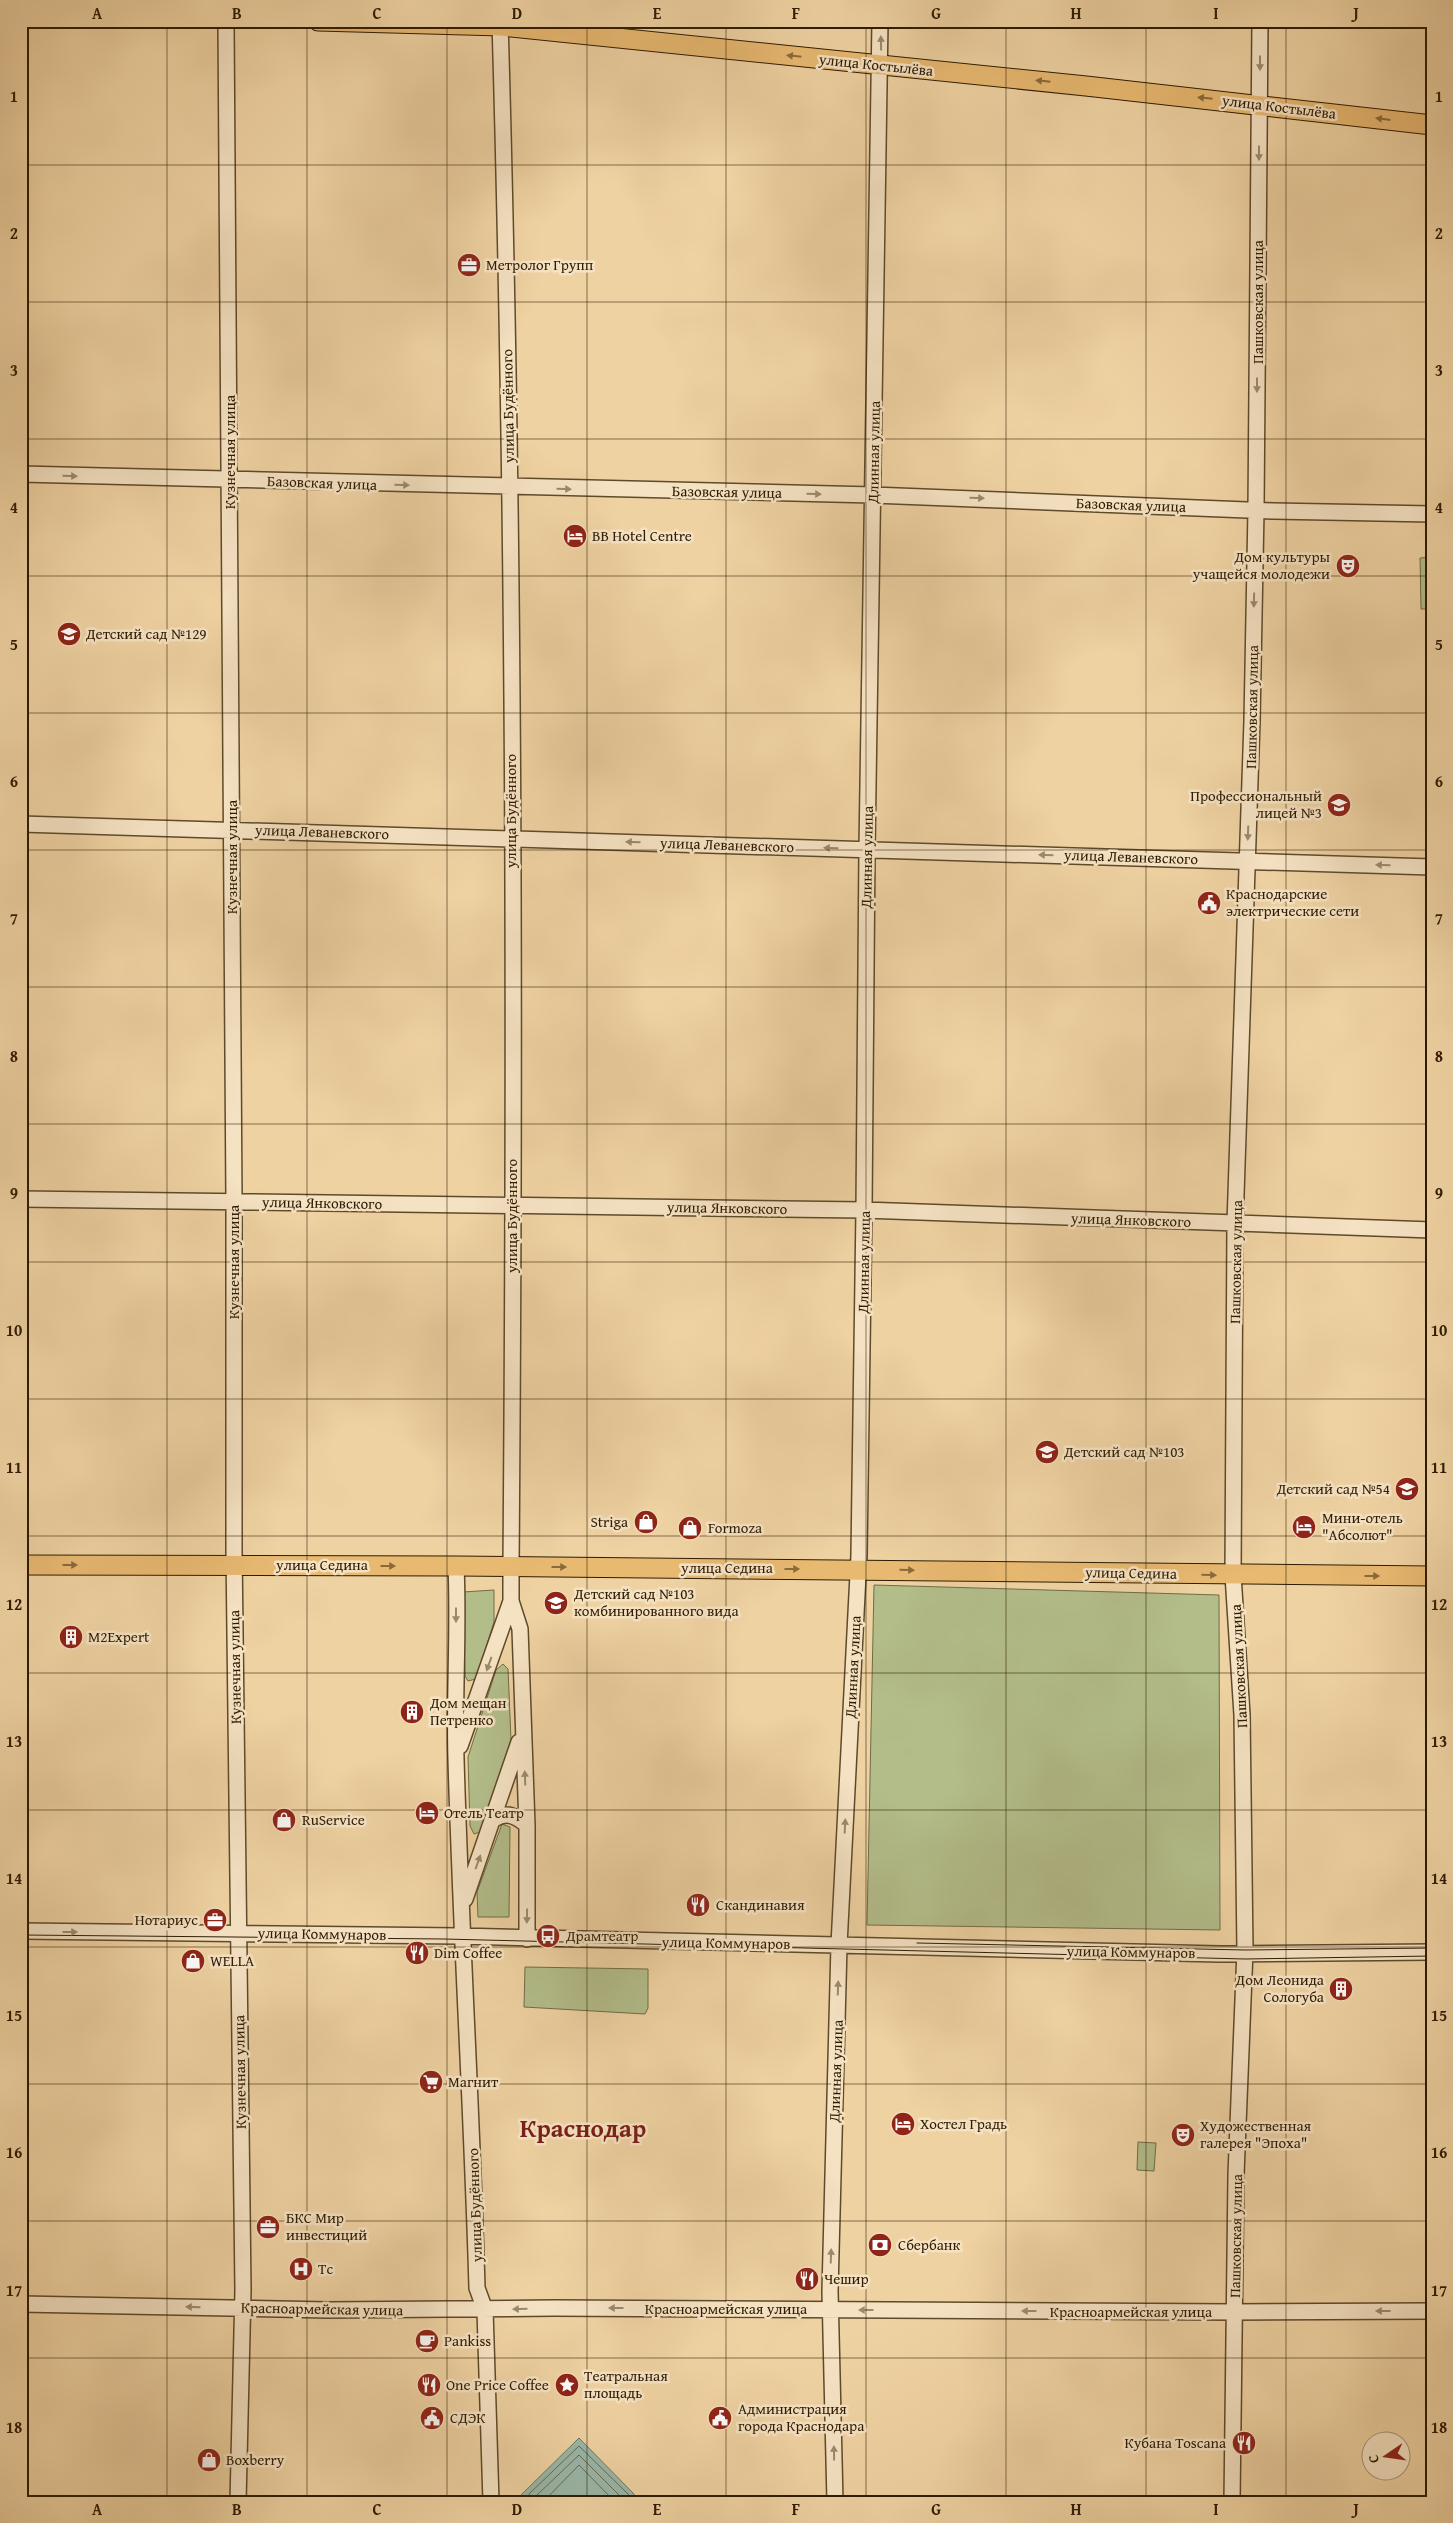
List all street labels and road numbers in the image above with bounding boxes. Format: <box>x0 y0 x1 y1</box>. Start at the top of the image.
street label: улица Костылёва <box>817 48 935 81</box>
street label: улица Костылёва <box>1220 89 1338 124</box>
street label: Пашковская улица <box>1247 239 1268 364</box>
street label: улица Будённого <box>496 348 519 464</box>
street label: Кузнечная улица <box>219 394 240 509</box>
street label: Длинная улица <box>862 400 885 505</box>
street label: Базовская улица <box>267 470 378 495</box>
street label: Базовская улица <box>672 480 783 503</box>
street label: Базовская улица <box>1076 492 1187 517</box>
street label: Пашковская улица <box>1240 644 1263 769</box>
street label: улица Будённого <box>500 754 521 869</box>
street label: Кузнечная улица <box>221 799 242 914</box>
street label: Длинная улица <box>855 805 878 910</box>
street label: улица Леваневского <box>254 819 390 844</box>
street label: улица Леваневского <box>659 832 795 857</box>
street label: улица Леваневского <box>1063 844 1199 869</box>
street label: улица Будённого <box>501 1159 522 1274</box>
street label: улица Янковского <box>261 1191 383 1214</box>
street label: улица Янковского <box>666 1196 788 1219</box>
street label: Пашковская улица <box>1224 1199 1247 1324</box>
street label: Кузнечная улица <box>223 1204 244 1319</box>
street label: улица Янковского <box>1070 1207 1192 1232</box>
street label: Длинная улица <box>852 1210 875 1315</box>
street label: улица Седина <box>275 1554 369 1575</box>
street label: улица Седина <box>680 1557 774 1578</box>
street label: улица Седина <box>1084 1561 1178 1584</box>
street label: Пашковская улица <box>1225 1603 1252 1728</box>
street label: Кузнечная улица <box>223 1609 246 1724</box>
street label: Длинная улица <box>839 1614 866 1720</box>
street label: улица Коммунаров <box>257 1922 387 1945</box>
street label: улица Коммунаров <box>661 1931 791 1954</box>
street label: улица Коммунаров <box>1066 1940 1196 1963</box>
street label: Кузнечная улица <box>228 2014 251 2129</box>
street label: Длинная улица <box>823 2018 848 2124</box>
street label: улица Будённого <box>462 2147 487 2263</box>
street label: Пашковская улица <box>1224 2173 1247 2298</box>
street label: Красноармейская улица <box>241 2297 404 2320</box>
street label: Красноармейская улица <box>645 2298 808 2319</box>
street label: Красноармейская улица <box>1050 2301 1213 2322</box>

